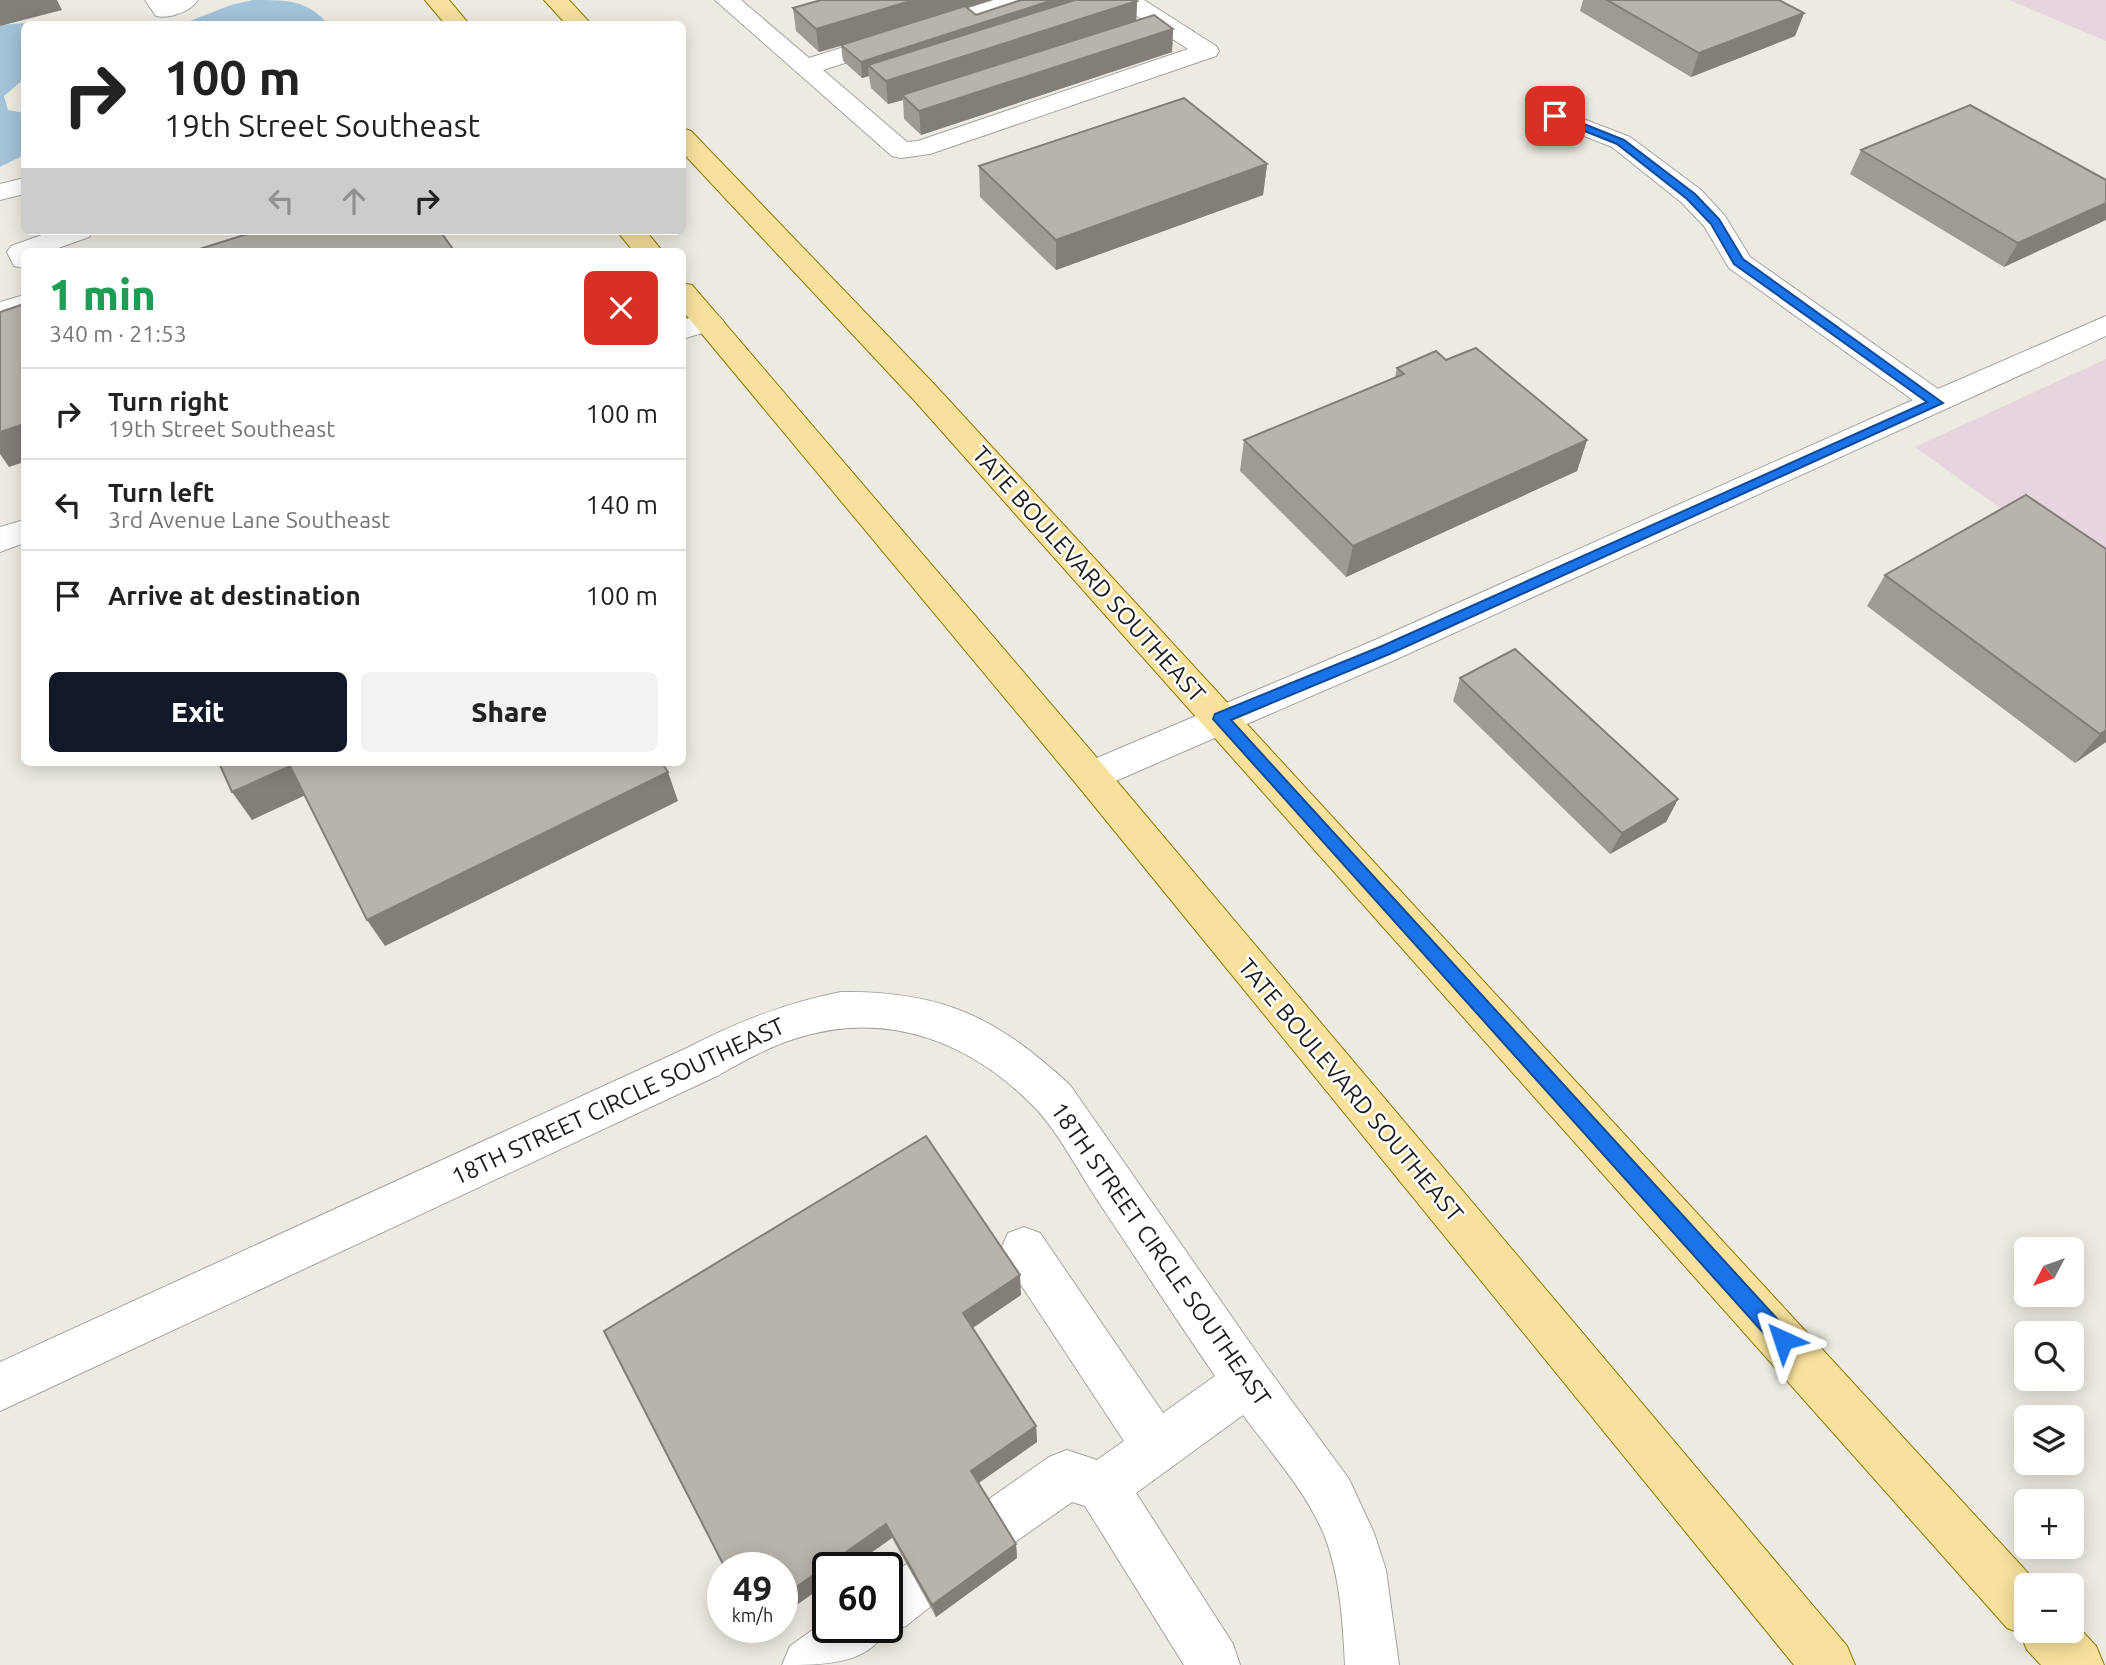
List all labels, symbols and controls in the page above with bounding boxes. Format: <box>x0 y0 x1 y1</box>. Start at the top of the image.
icon: right <box>49 49 140 140</box>
text: 100 m <box>164 49 301 104</box>
pin <box>1525 86 1585 146</box>
icon: arrive <box>1536 97 1574 135</box>
text: 19th Street Southeast <box>164 107 480 143</box>
icon: left <box>262 182 300 220</box>
icon: ahead <box>335 182 373 220</box>
icon: right <box>408 182 446 220</box>
text: 1 min <box>49 271 156 318</box>
button: close <box>584 271 658 345</box>
text: 340 m · 21:53 <box>49 321 187 346</box>
text: Turn right <box>108 387 229 416</box>
icon: right <box>49 395 87 433</box>
text: 100 m <box>586 399 658 428</box>
text: 19th Street Southeast <box>108 416 335 441</box>
street label: TATE BOULEVARD SOUTHEAST <box>967 441 1211 707</box>
text: Turn left <box>108 478 214 507</box>
icon: left <box>49 486 87 524</box>
text: 140 m <box>586 490 658 519</box>
text: 3rd Avenue Lane Southeast <box>108 507 390 532</box>
icon: arrive <box>49 577 87 615</box>
text: Arrive at destination <box>108 581 361 610</box>
text: 100 m <box>586 581 658 610</box>
button: Exit <box>49 672 347 752</box>
button: Share <box>361 672 658 752</box>
street label: TATE BOULEVARD SOUTHEAST <box>1233 953 1469 1227</box>
street label: 18TH STREET CIRCLE SOUTHEAST <box>447 1012 789 1190</box>
street label: 18TH STREET CIRCLE SOUTHEAST <box>1046 1097 1276 1411</box>
north arrow <box>2014 1237 2084 1307</box>
map controls <box>2014 1237 2084 1643</box>
position arrow <box>1746 1303 1820 1377</box>
button: search <box>2014 1321 2084 1391</box>
button: layers <box>2014 1405 2084 1475</box>
button: + <box>2014 1489 2084 1559</box>
speed limit sign: 60 <box>812 1552 903 1643</box>
text: 49 <box>733 1568 772 1608</box>
button: − <box>2014 1573 2084 1643</box>
text: km/h <box>732 1605 773 1625</box>

